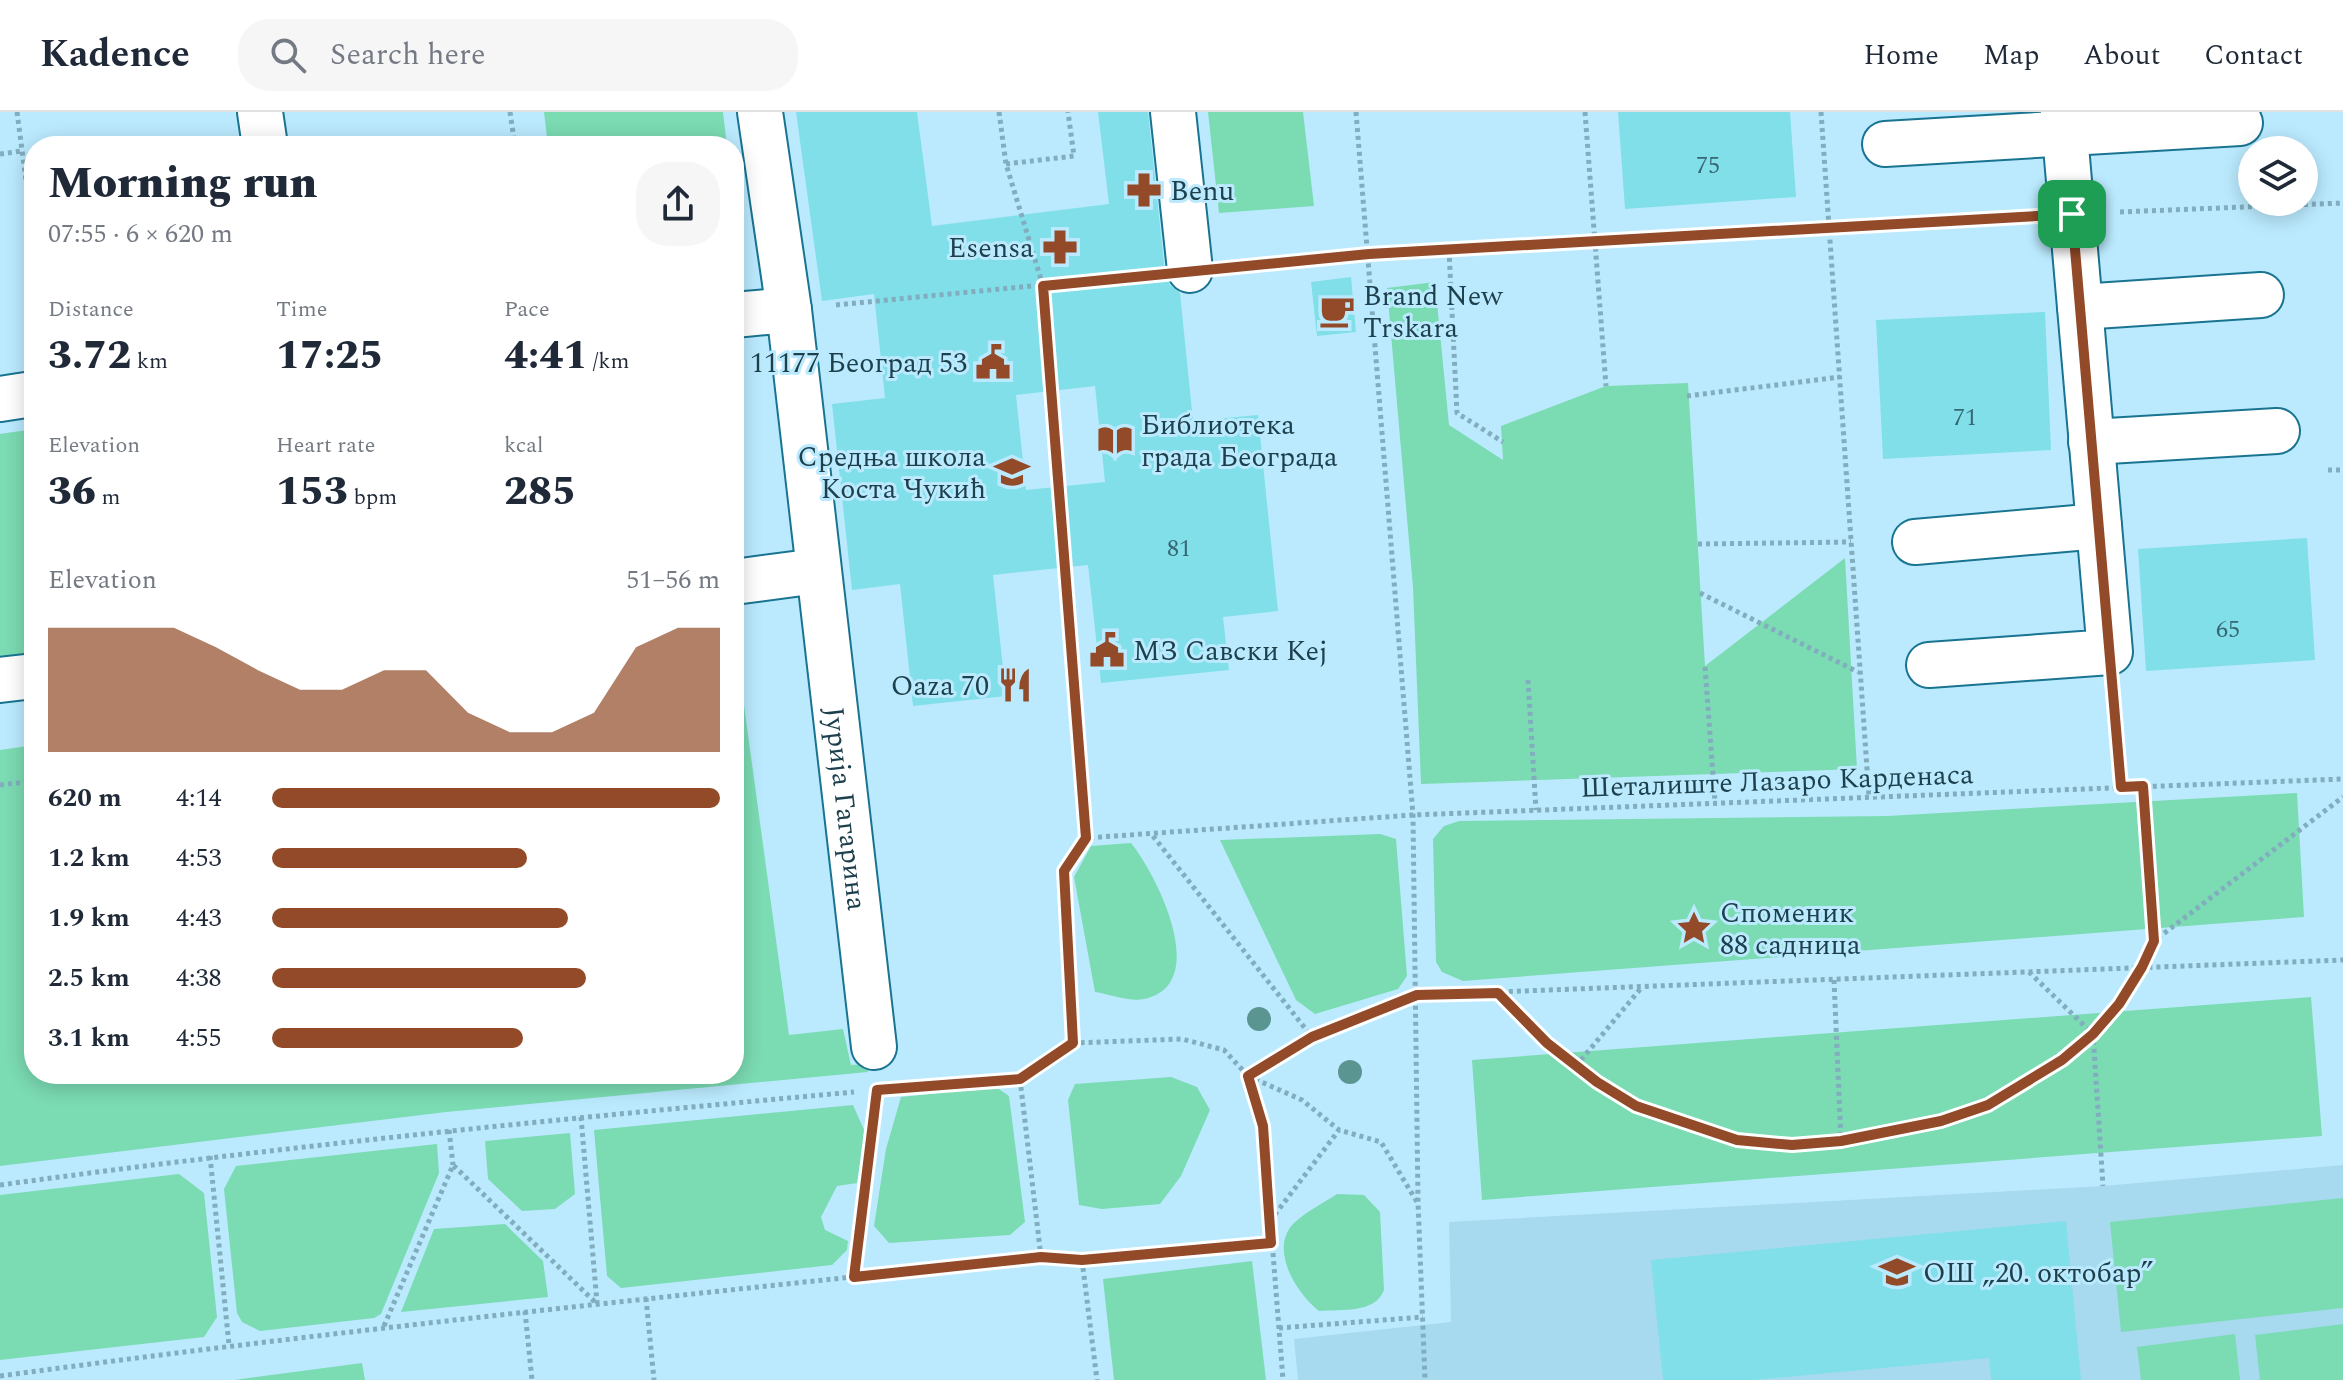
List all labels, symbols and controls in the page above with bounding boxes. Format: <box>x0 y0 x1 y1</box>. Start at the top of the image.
search box <box>238 19 798 91</box>
text: Kadence <box>40 26 190 84</box>
text: Search here <box>330 32 485 78</box>
icon: search <box>266 33 310 77</box>
text: Home <box>1863 34 1939 77</box>
text: Map <box>1983 34 2039 77</box>
text: About <box>2083 34 2160 77</box>
text: Contact <box>2204 34 2303 77</box>
map controls <box>2238 136 2318 216</box>
button: layers <box>2238 136 2318 216</box>
house number: 75 <box>1696 148 1720 184</box>
text: Morning run <box>48 150 317 217</box>
button: share <box>636 162 720 246</box>
place label: Benu <box>1170 170 1234 213</box>
pharmacy icon: Benu <box>1125 171 1163 209</box>
pin <box>2038 180 2106 248</box>
icon: arrive <box>2050 192 2094 236</box>
text: 07:55 · 6 × 620 m <box>48 214 233 254</box>
place label: Esensa <box>948 227 1034 270</box>
pharmacy icon: Esensa <box>1041 228 1079 266</box>
place label: Brand New Trskara <box>1363 275 1503 350</box>
cafe icon: Brand New Trskara <box>1318 292 1356 330</box>
text: Distance <box>48 293 134 326</box>
text: Time <box>276 293 327 326</box>
text: Pace <box>504 293 550 326</box>
text: 3.72 <box>48 326 131 387</box>
text: 17:25 <box>276 326 383 387</box>
text: 4:41 <box>504 326 587 387</box>
place label: 11177 Београд 53 <box>750 342 967 385</box>
public building icon: 11177 Београд 53 <box>974 343 1012 381</box>
text: km <box>131 345 168 378</box>
text: /km <box>587 345 629 378</box>
house number: 71 <box>1953 400 1977 436</box>
place label: Библиотека града Београда <box>1141 404 1338 479</box>
library icon: Библиотека града Београда <box>1096 421 1134 459</box>
text: Elevation <box>48 429 140 462</box>
text: Heart rate <box>276 429 376 462</box>
text: kcal <box>504 429 544 462</box>
place label: Средња школа Коста Чукић <box>797 436 986 511</box>
school or university icon: Средња школа Коста Чукић <box>993 453 1031 491</box>
text: 36 <box>48 462 96 523</box>
text: 153 <box>276 462 348 523</box>
text: 285 <box>504 462 576 523</box>
text: m <box>96 481 120 514</box>
text: bpm <box>348 481 397 514</box>
house number: 81 <box>1167 531 1191 567</box>
text: Elevation <box>48 560 157 600</box>
text: 51–56 m <box>626 560 720 600</box>
house number: 65 <box>2216 612 2240 648</box>
place label: МЗ Савски Кеј <box>1133 630 1328 673</box>
public building icon: МЗ Савски Кеј <box>1088 631 1126 669</box>
place label: Oaza 70 <box>891 665 989 708</box>
restaurant icon: Oaza 70 <box>996 666 1034 704</box>
street label: Јурија Гагарина <box>812 705 878 913</box>
street label: Шеталиште Лазаро Карденаса <box>1580 753 1975 810</box>
text: 620 m <box>48 778 122 818</box>
text: 4:14 <box>176 778 222 818</box>
text: 1.2 km <box>48 838 130 878</box>
text: 4:53 <box>176 838 222 878</box>
place label: Споменик 88 садница <box>1720 892 1861 967</box>
text: 1.9 km <box>48 898 130 938</box>
text: 4:43 <box>176 898 222 938</box>
place icon: Споменик 88 садница <box>1675 909 1713 947</box>
text: 2.5 km <box>48 958 130 998</box>
text: 4:38 <box>176 958 222 998</box>
text: 3.1 km <box>48 1018 130 1058</box>
text: 4:55 <box>176 1018 222 1058</box>
place label: ОШ „20. октобар” <box>1923 1252 2153 1295</box>
school or university icon: ОШ „20. октобар” <box>1878 1253 1916 1291</box>

